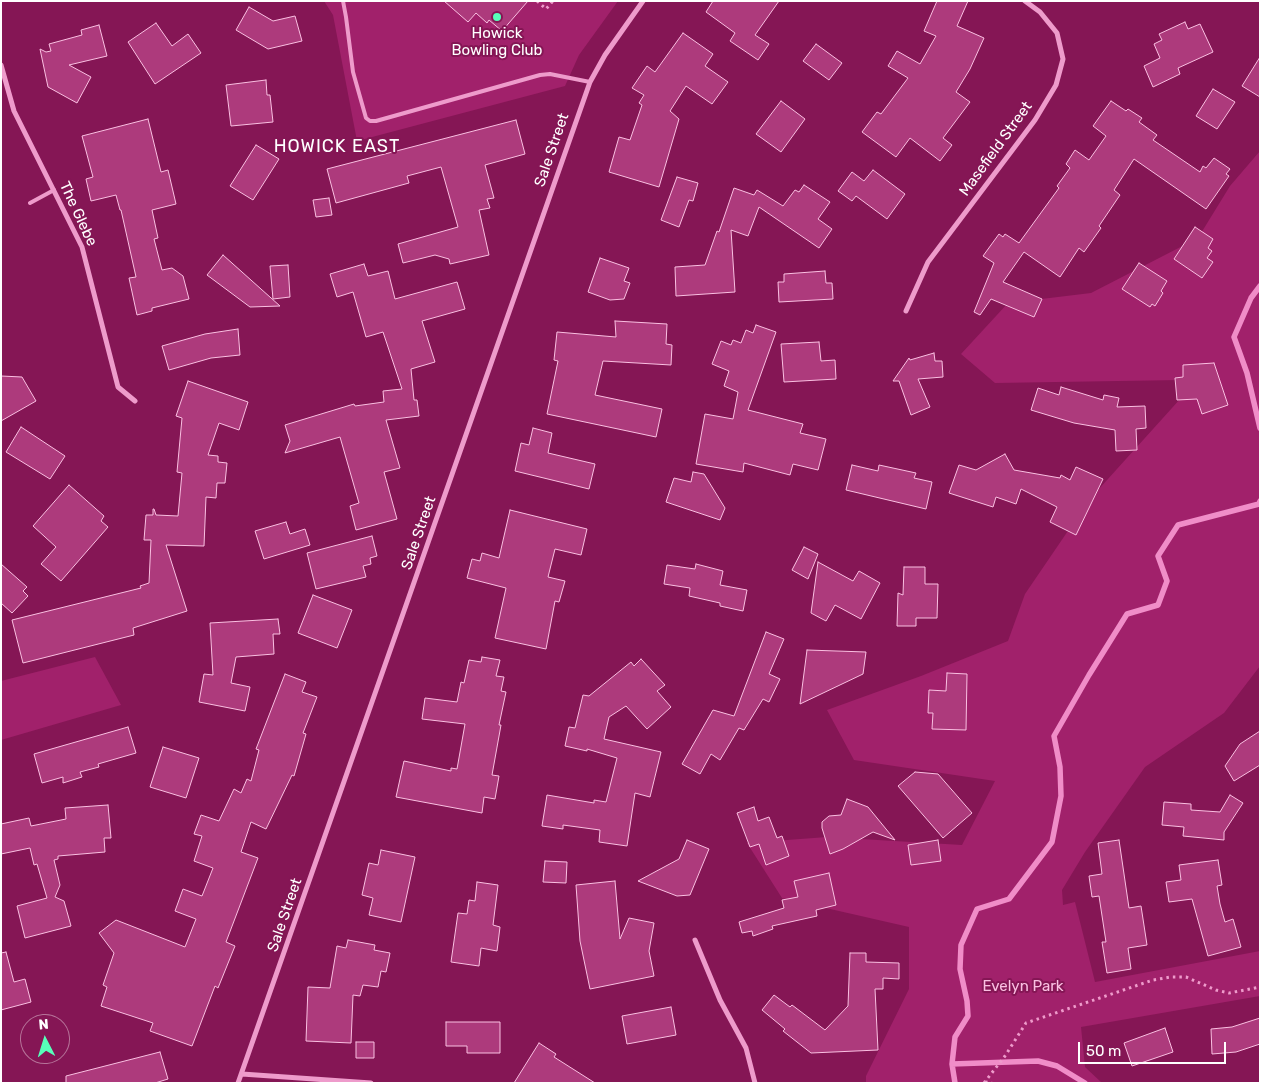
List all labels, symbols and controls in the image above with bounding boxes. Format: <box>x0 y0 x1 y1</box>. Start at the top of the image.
marker: Howick Bowling Club <box>491 11 503 23</box>
place label: Howick Bowling Club <box>451 25 543 60</box>
street label: Masefield Street <box>956 98 1036 200</box>
street label: Sale Street <box>531 111 573 189</box>
district label: HOWICK EAST <box>272 136 402 158</box>
street label: The Glebe <box>55 179 101 249</box>
street label: Sale Street <box>398 494 440 572</box>
street label: Sale Street <box>264 876 306 954</box>
park label: Evelyn Park <box>982 978 1064 996</box>
north arrow <box>20 1014 70 1064</box>
text: N <box>38 1016 49 1033</box>
scale bar <box>1081 1032 1228 1064</box>
text: 50 m <box>1086 1042 1121 1060</box>

